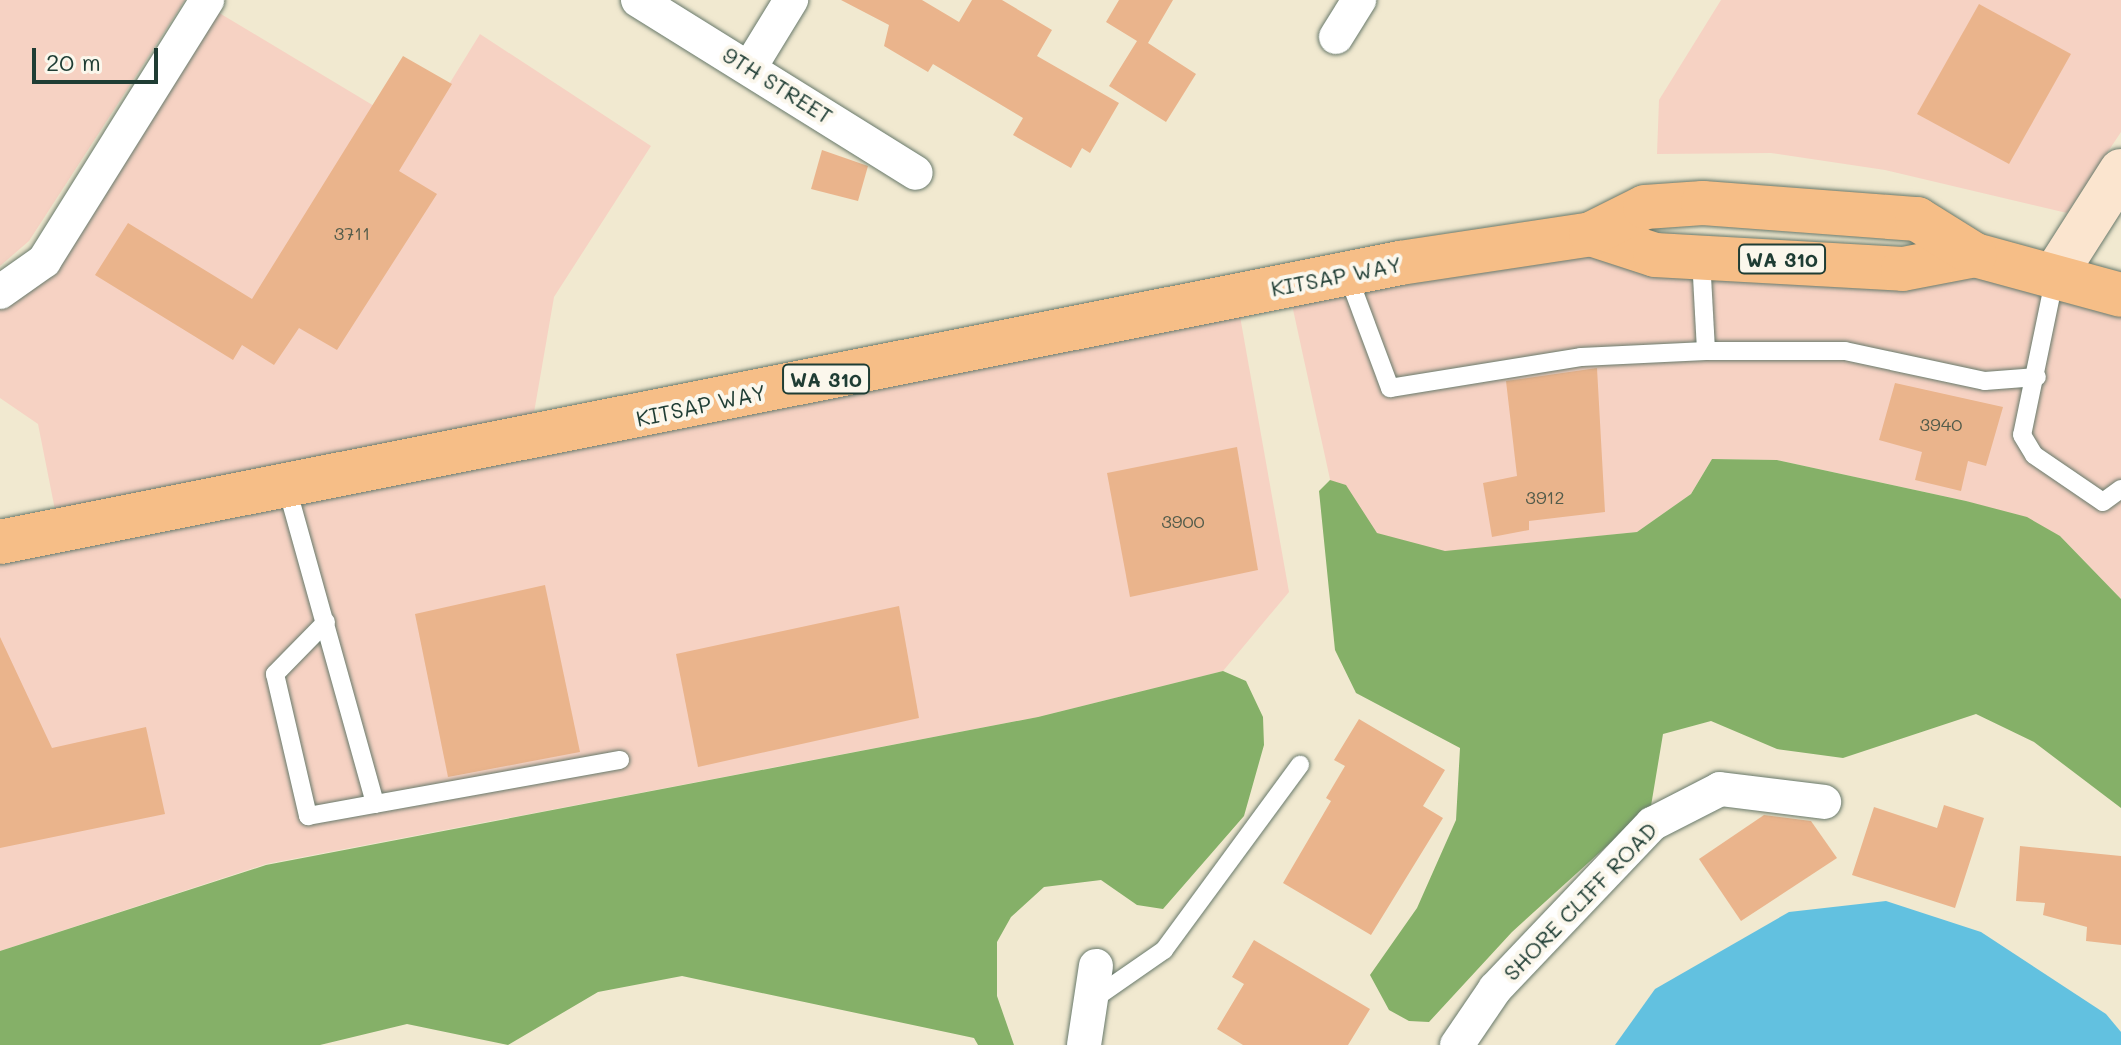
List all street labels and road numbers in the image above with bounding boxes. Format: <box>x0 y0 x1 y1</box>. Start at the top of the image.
street label: 9TH STREET <box>718 41 838 129</box>
road number: WA 310 <box>1738 243 1826 275</box>
street label: KITSAP WAY <box>1269 250 1403 302</box>
road number: WA 310 <box>782 363 870 395</box>
street label: KITSAP WAY <box>634 378 768 432</box>
street label: SHORE CLIFF ROAD <box>1498 816 1662 986</box>

